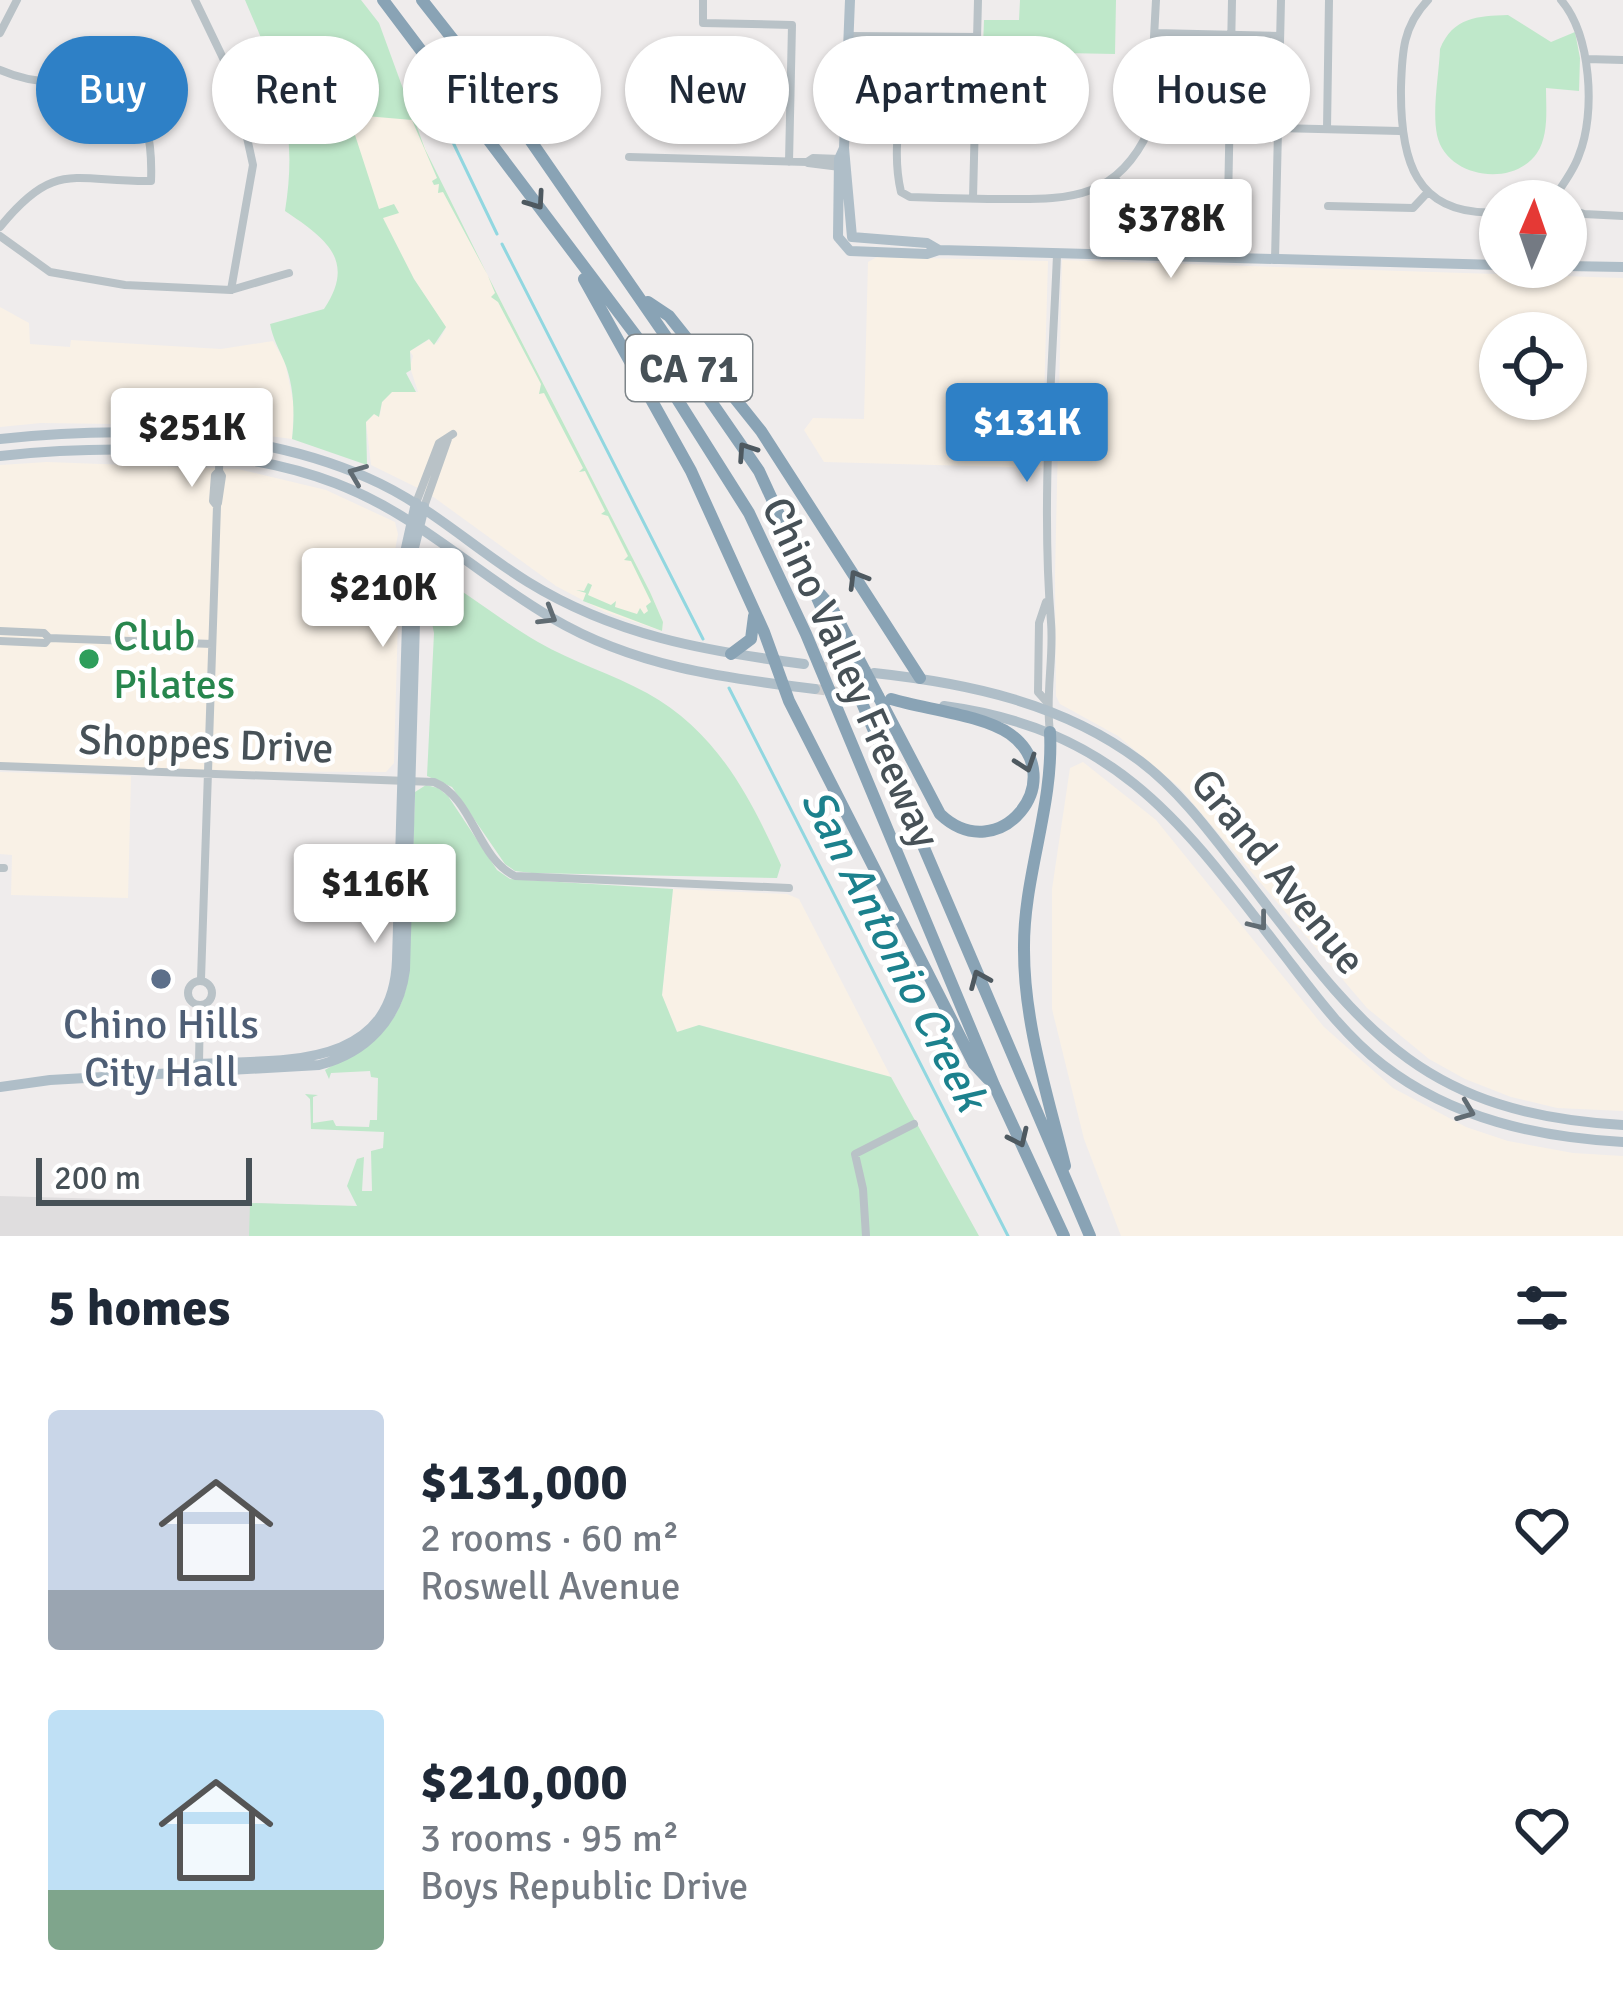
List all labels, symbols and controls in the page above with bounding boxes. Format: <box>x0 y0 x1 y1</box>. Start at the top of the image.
chip: Buy <box>36 36 188 144</box>
chip: Rent <box>212 36 379 144</box>
chip: Filters <box>403 36 601 144</box>
chip: New <box>625 36 789 144</box>
chip: Apartment <box>813 36 1089 144</box>
chip: House <box>1113 36 1310 144</box>
pin: $378K <box>1087 179 1255 281</box>
north arrow <box>1479 180 1587 288</box>
map controls <box>1479 180 1587 420</box>
one-way arrow <box>522 188 544 210</box>
text: $378K <box>1117 194 1225 242</box>
button: locate <box>1479 312 1587 420</box>
road number: CA 71 <box>626 335 752 401</box>
pin: $131K <box>943 383 1111 485</box>
pin: $251K <box>108 388 276 490</box>
text: $131K <box>973 398 1081 446</box>
text: $251K <box>138 403 246 451</box>
one-way arrow <box>738 443 760 465</box>
one-way arrow <box>347 464 368 488</box>
street label: Chino Valley Freeway <box>750 490 951 856</box>
pin: $210K <box>299 548 467 650</box>
text: $210K <box>329 563 437 611</box>
one-way arrow <box>849 570 872 592</box>
one-way arrow <box>535 602 557 624</box>
place label: Club Pilates <box>113 611 235 710</box>
marker: Club Pilates <box>76 646 102 672</box>
street label: Shoppes Drive <box>78 715 334 774</box>
one-way arrow <box>1012 752 1037 772</box>
street label: Grand Avenue <box>1180 759 1376 985</box>
water label: San Antonio Creek <box>789 780 1000 1123</box>
pin: $116K <box>291 844 459 946</box>
text: $116K <box>321 859 429 907</box>
one-way arrow <box>1245 909 1266 931</box>
marker: Chino Hills City Hall <box>148 966 174 992</box>
one-way arrow <box>969 969 993 990</box>
place label: Chino Hills City Hall <box>63 999 259 1098</box>
one-way arrow <box>1455 1097 1476 1121</box>
one-way arrow <box>1004 1126 1028 1147</box>
scale bar <box>36 1152 252 1205</box>
text: 200 m <box>54 1158 141 1199</box>
icon: filters <box>1509 1275 1575 1341</box>
text: 5 homes <box>48 1277 230 1340</box>
text: $131,000 <box>420 1451 628 1514</box>
icon: home <box>144 1458 288 1602</box>
icon: heart <box>1509 1497 1575 1563</box>
text: 2 rooms · 60 m² <box>420 1514 679 1562</box>
text: Roswell Avenue <box>420 1562 680 1610</box>
text: $210,000 <box>420 1751 628 1814</box>
icon: home <box>144 1758 288 1902</box>
icon: heart <box>1509 1797 1575 1863</box>
text: 3 rooms · 95 m² <box>420 1814 679 1862</box>
text: Boys Republic Drive <box>420 1862 748 1910</box>

